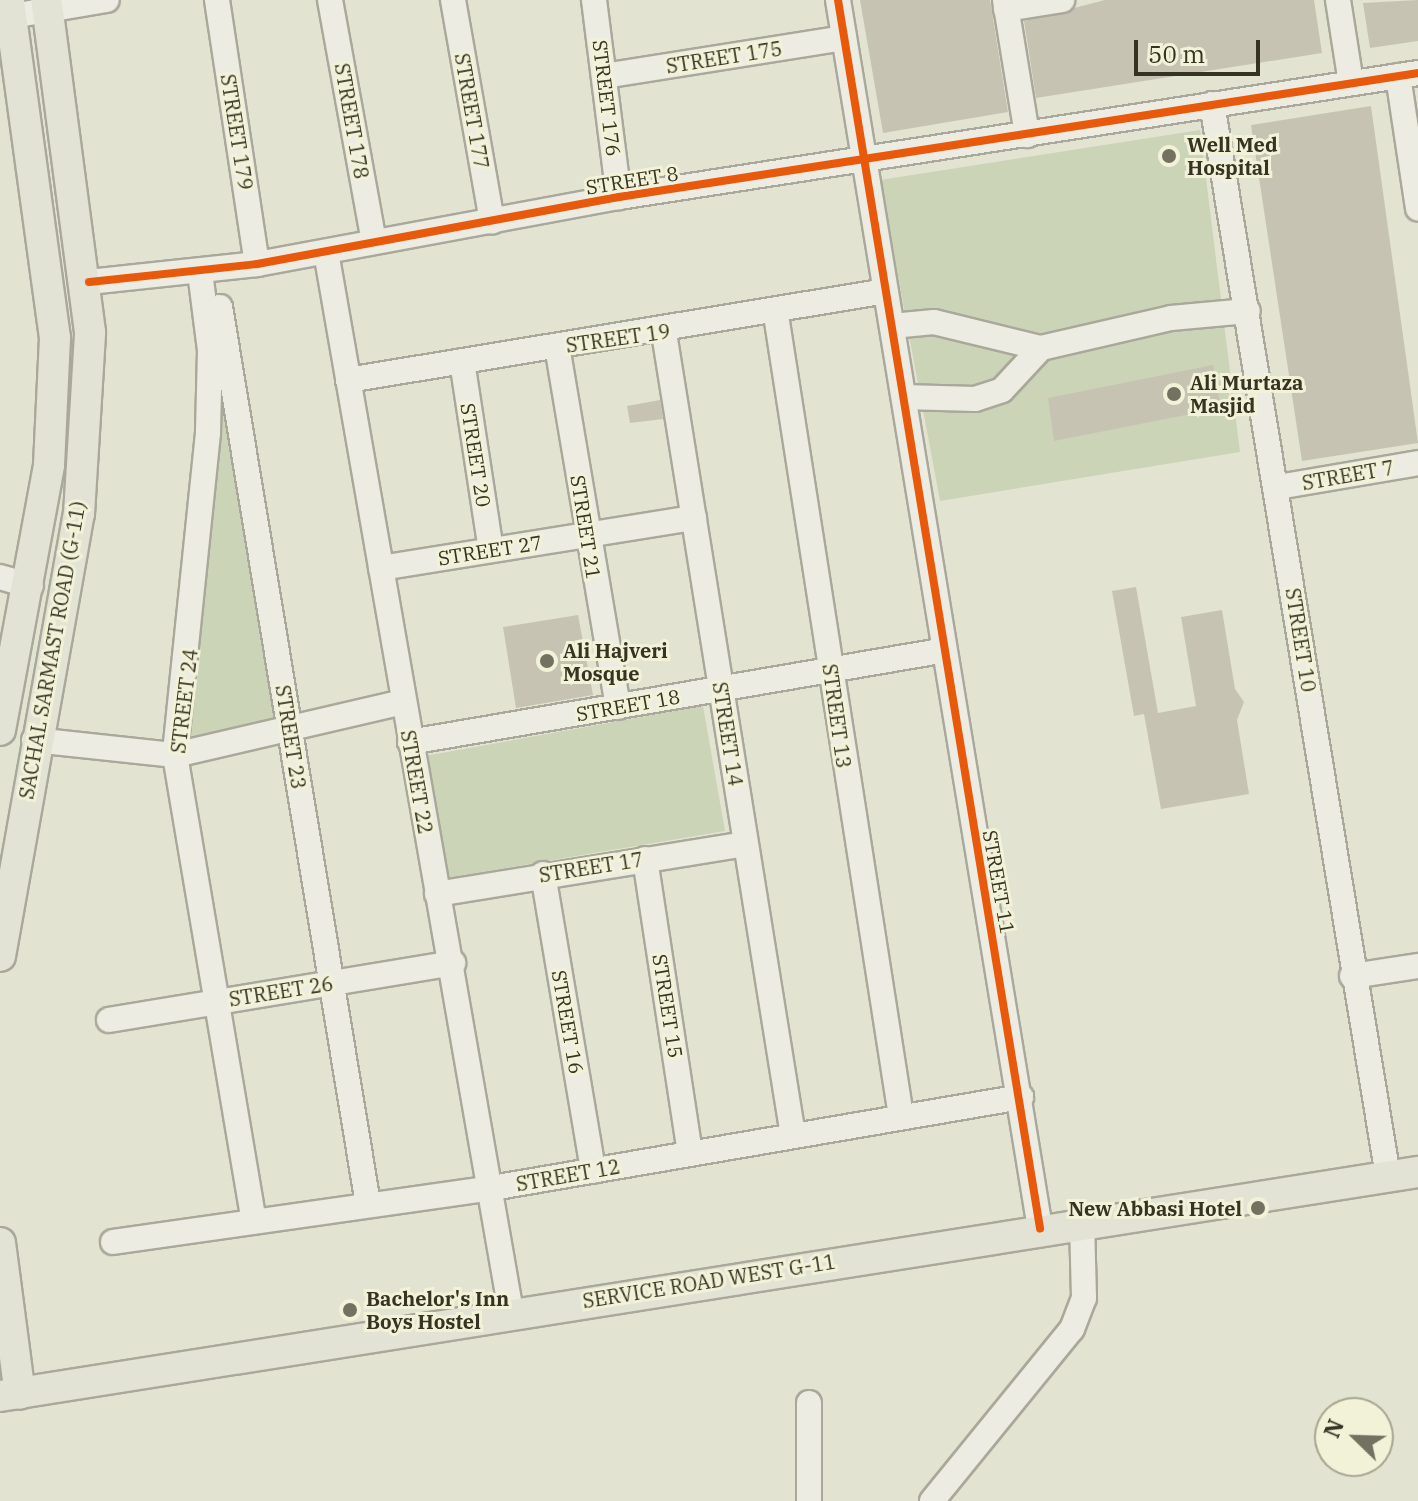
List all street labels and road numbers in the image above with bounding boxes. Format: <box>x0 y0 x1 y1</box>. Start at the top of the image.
street label: STREET 175 <box>664 36 784 78</box>
street label: STREET 176 <box>588 38 626 158</box>
street label: STREET 177 <box>450 51 494 171</box>
street label: STREET 178 <box>330 61 374 181</box>
street label: STREET 179 <box>216 72 258 192</box>
street label: STREET 8 <box>584 161 680 199</box>
street label: STREET 19 <box>564 319 672 357</box>
street label: STREET 20 <box>456 401 496 509</box>
street label: STREET 7 <box>1300 455 1396 495</box>
street label: STREET 21 <box>566 473 606 581</box>
street label: SACHAL SARMAST ROAD (G-11) <box>14 499 90 801</box>
street label: STREET 27 <box>436 530 544 570</box>
street label: STREET 10 <box>1281 586 1321 694</box>
street label: STREET 24 <box>166 647 202 755</box>
street label: STREET 13 <box>818 662 856 770</box>
street label: STREET 14 <box>708 680 748 788</box>
street label: STREET 23 <box>271 683 311 791</box>
street label: STREET 18 <box>574 684 682 726</box>
street label: STREET 22 <box>396 728 438 836</box>
street label: STREET 11 <box>978 828 1020 936</box>
street label: STREET 17 <box>537 847 645 887</box>
street label: STREET 15 <box>648 952 688 1060</box>
street label: STREET 16 <box>547 968 589 1076</box>
street label: STREET 26 <box>227 971 335 1011</box>
street label: STREET 12 <box>514 1154 622 1196</box>
street label: SERVICE ROAD WEST G-11 <box>581 1249 837 1313</box>

